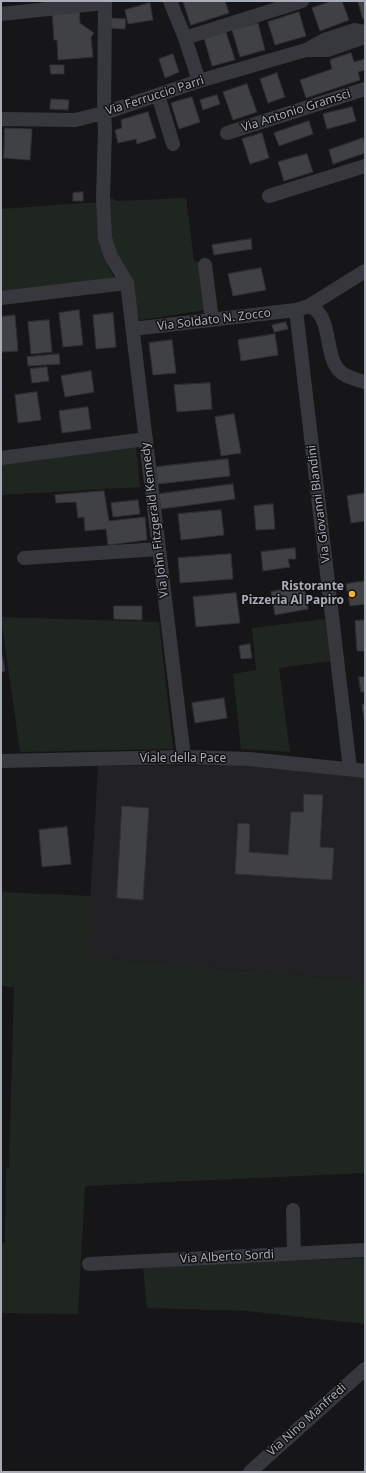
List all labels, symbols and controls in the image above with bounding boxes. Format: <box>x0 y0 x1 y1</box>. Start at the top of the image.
street label: Via Ferruccio Parri <box>104 73 206 119</box>
street label: Via Antonio Gramsci <box>240 87 352 135</box>
street label: Via Soldato N. Zocco <box>156 306 272 334</box>
street label: Via John Fitzgerald Kennedy <box>138 441 172 599</box>
street label: Via Giovanni Blandini <box>305 444 333 564</box>
place label: Ristorante Pizzeria Al Papiro <box>241 580 344 608</box>
marker: Ristorante Pizzeria Al Papiro <box>347 589 357 599</box>
street label: Viale della Pace <box>140 752 226 766</box>
street label: Via Alberto Sordi <box>180 1247 274 1267</box>
street label: Via Nino Manfredi <box>265 1381 349 1459</box>

